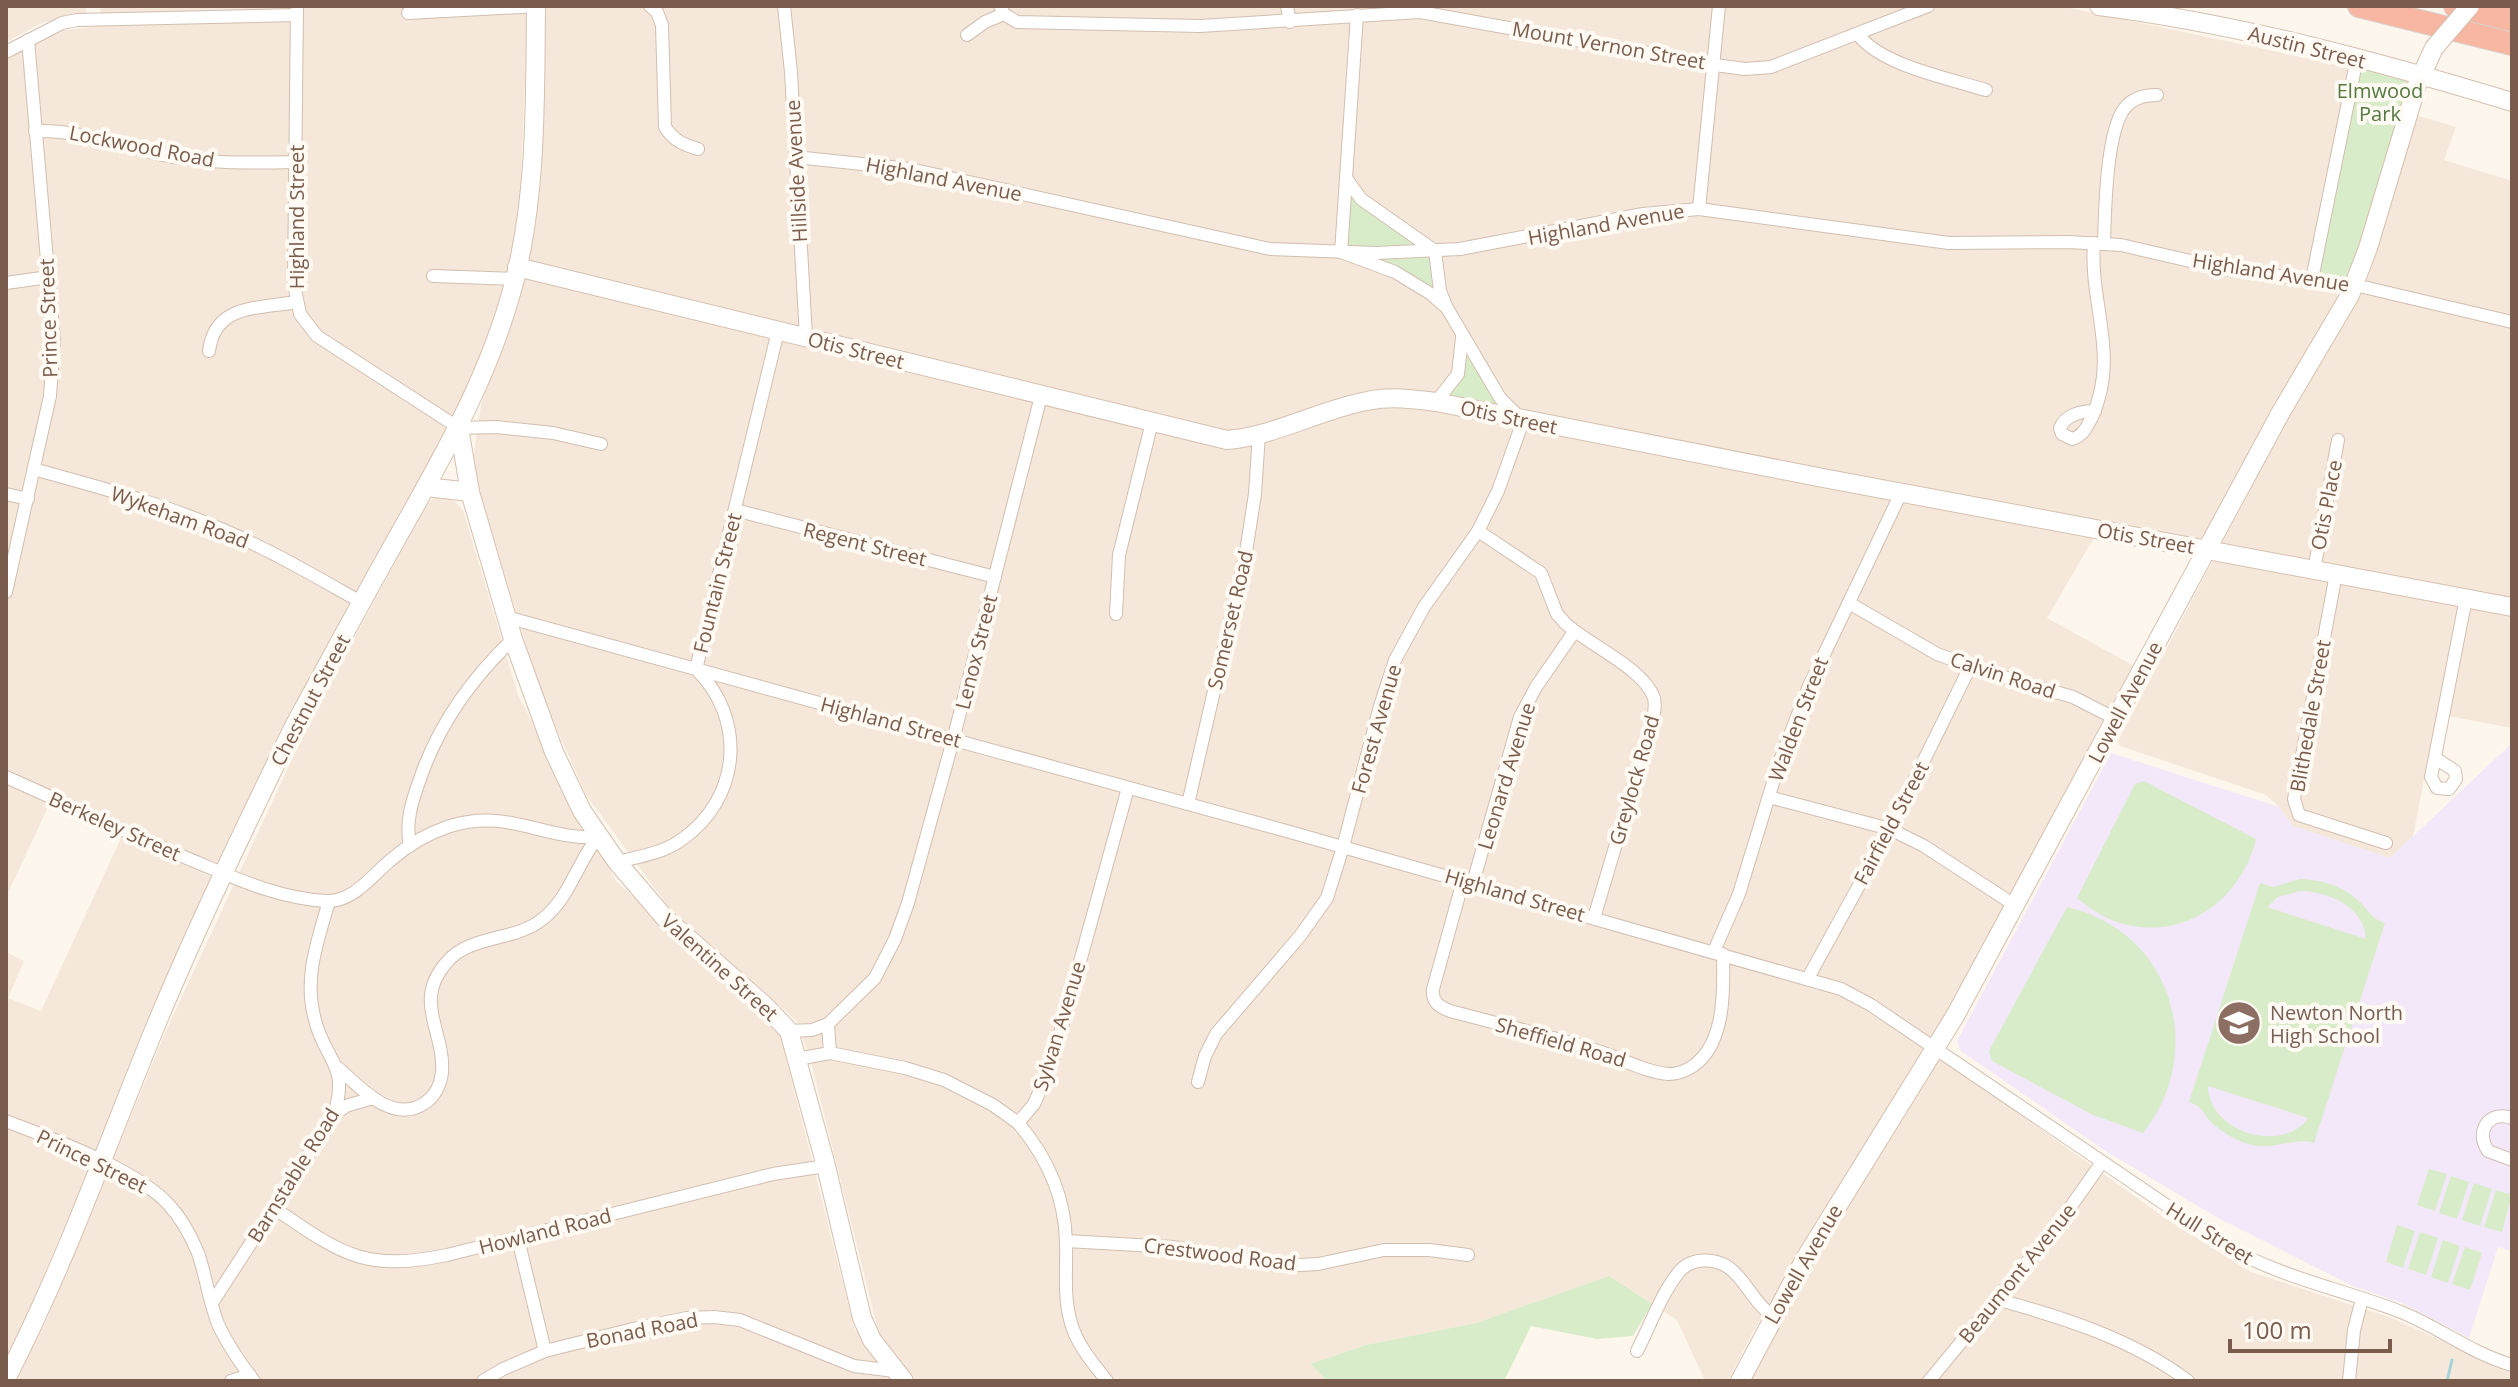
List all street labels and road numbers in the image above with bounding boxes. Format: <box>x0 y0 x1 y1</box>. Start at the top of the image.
street label: Mount Vernon Street <box>1510 15 1708 75</box>
street label: Austin Street <box>2246 19 2368 75</box>
street label: Hillside Avenue <box>779 99 813 243</box>
street label: Lockwood Road <box>67 119 217 173</box>
street label: Highland Street <box>283 145 310 289</box>
street label: Highland Avenue <box>864 151 1024 207</box>
street label: Highland Avenue <box>1526 197 1686 251</box>
street label: Highland Avenue <box>2191 246 2351 298</box>
street label: Prince Street <box>32 258 64 378</box>
street label: Otis Street <box>805 325 907 375</box>
street label: Otis Street <box>1458 394 1560 440</box>
street label: Otis Place <box>2304 458 2348 552</box>
street label: Wykeham Road <box>107 480 253 554</box>
street label: Fountain Street <box>687 510 747 656</box>
street label: Regent Street <box>801 516 929 572</box>
street label: Otis Street <box>2095 516 2197 560</box>
street label: Somerset Road <box>1201 548 1259 692</box>
street label: Lenox Street <box>949 592 1003 712</box>
street label: Chestnut Street <box>264 629 356 771</box>
street label: Lowell Avenue <box>2082 636 2168 768</box>
street label: Blithedale Street <box>2283 638 2337 794</box>
street label: Calvin Road <box>1947 645 2059 705</box>
street label: Walden Street <box>1762 653 1834 785</box>
street label: Forest Avenue <box>1345 661 1407 797</box>
street label: Highland Street <box>818 690 964 754</box>
street label: Leonard Avenue <box>1471 699 1541 853</box>
street label: Greylock Road <box>1603 712 1665 848</box>
street label: Fairfield Street <box>1847 757 1935 889</box>
street label: Berkeley Street <box>45 785 185 867</box>
street label: Highland Street <box>1442 862 1588 928</box>
street label: Valentine Street <box>656 907 784 1027</box>
street label: Sylvan Avenue <box>1026 958 1092 1094</box>
street label: Sheffield Road <box>1493 1010 1629 1074</box>
street label: Barnstable Road <box>241 1103 345 1247</box>
street label: Prince Street <box>32 1123 152 1199</box>
street label: Hull Street <box>2161 1196 2259 1270</box>
street label: Beaumont Avenue <box>1952 1198 2082 1348</box>
street label: Lowell Avenue <box>1758 1199 1848 1329</box>
street label: Howland Road <box>476 1201 614 1261</box>
street label: Crestwood Road <box>1142 1231 1298 1277</box>
street label: Bonad Road <box>584 1306 700 1354</box>

